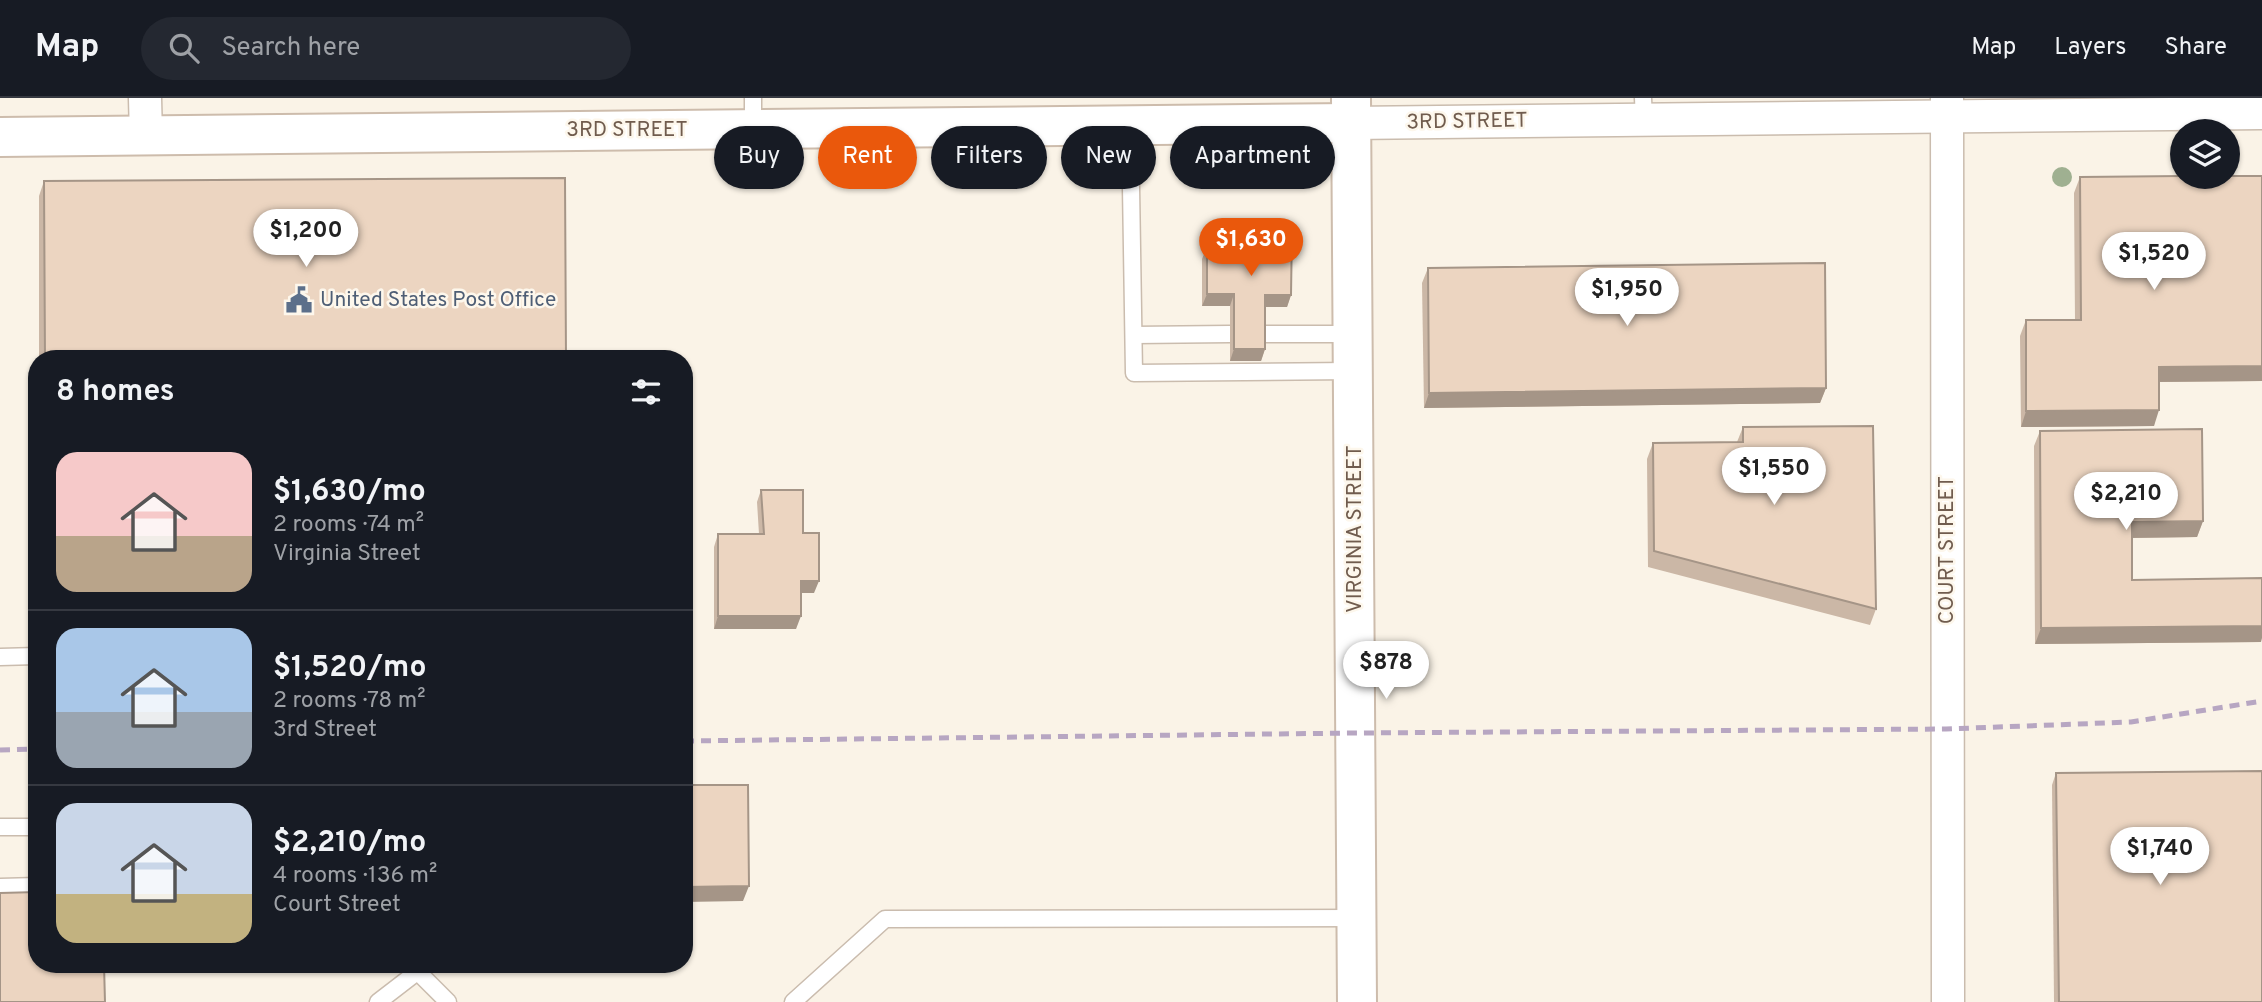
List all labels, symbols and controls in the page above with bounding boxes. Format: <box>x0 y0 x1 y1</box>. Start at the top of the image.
search box <box>141 17 631 80</box>
text: Map <box>35 27 99 69</box>
icon: search <box>165 29 203 67</box>
text: Search here <box>221 32 360 65</box>
text: Map <box>1971 33 2016 63</box>
text: Layers <box>2054 33 2126 63</box>
text: Share <box>2164 33 2227 63</box>
street label: 3RD STREET <box>1406 107 1528 137</box>
street label: 3RD STREET <box>566 117 688 144</box>
map controls <box>2170 119 2240 189</box>
button: layers <box>2170 119 2240 189</box>
chip: Buy <box>714 126 804 189</box>
chip: Rent <box>818 126 917 189</box>
chip: Filters <box>931 126 1047 189</box>
chip: New <box>1061 126 1156 189</box>
chip: Apartment <box>1170 126 1335 189</box>
pin: $1,200 <box>249 209 363 269</box>
text: $1,200 <box>269 217 343 246</box>
pin: $1,630 <box>1194 218 1308 278</box>
text: $1,630 <box>1215 226 1287 255</box>
pin: $1,520 <box>2097 232 2211 292</box>
text: $1,520 <box>2118 240 2190 269</box>
pin: $1,950 <box>1570 268 1684 328</box>
text: $1,950 <box>1591 276 1663 305</box>
public building icon: United States Post Office <box>284 285 314 315</box>
place label: United States Post Office <box>320 287 556 314</box>
icon: filters <box>627 373 665 411</box>
text: 8 homes <box>56 374 175 411</box>
street label: VIRGINIA STREET <box>1342 445 1369 613</box>
pin: $1,550 <box>1717 448 1831 507</box>
text: $1,550 <box>1738 455 1810 484</box>
pin: $2,210 <box>2069 472 2183 532</box>
text: $1,630/mo <box>273 474 426 511</box>
street label: COURT STREET <box>1934 476 1961 624</box>
icon: home <box>112 480 196 564</box>
text: $2,210 <box>2090 480 2162 509</box>
text: 2 rooms · 74 m² <box>273 511 424 540</box>
text: Virginia Street <box>273 540 421 569</box>
pin: $878 <box>1345 642 1427 701</box>
text: $878 <box>1359 649 1413 678</box>
text: $1,520/mo <box>273 650 426 687</box>
icon: home <box>112 656 196 740</box>
text: 2 rooms · 78 m² <box>273 687 426 716</box>
text: 3rd Street <box>273 716 377 745</box>
text: $2,210/mo <box>273 825 426 862</box>
pin: $1,740 <box>2103 828 2217 887</box>
icon: home <box>112 831 196 915</box>
text: $1,740 <box>2126 835 2194 864</box>
text: 4 rooms · 136 m² <box>273 862 437 891</box>
text: Court Street <box>273 891 401 920</box>

